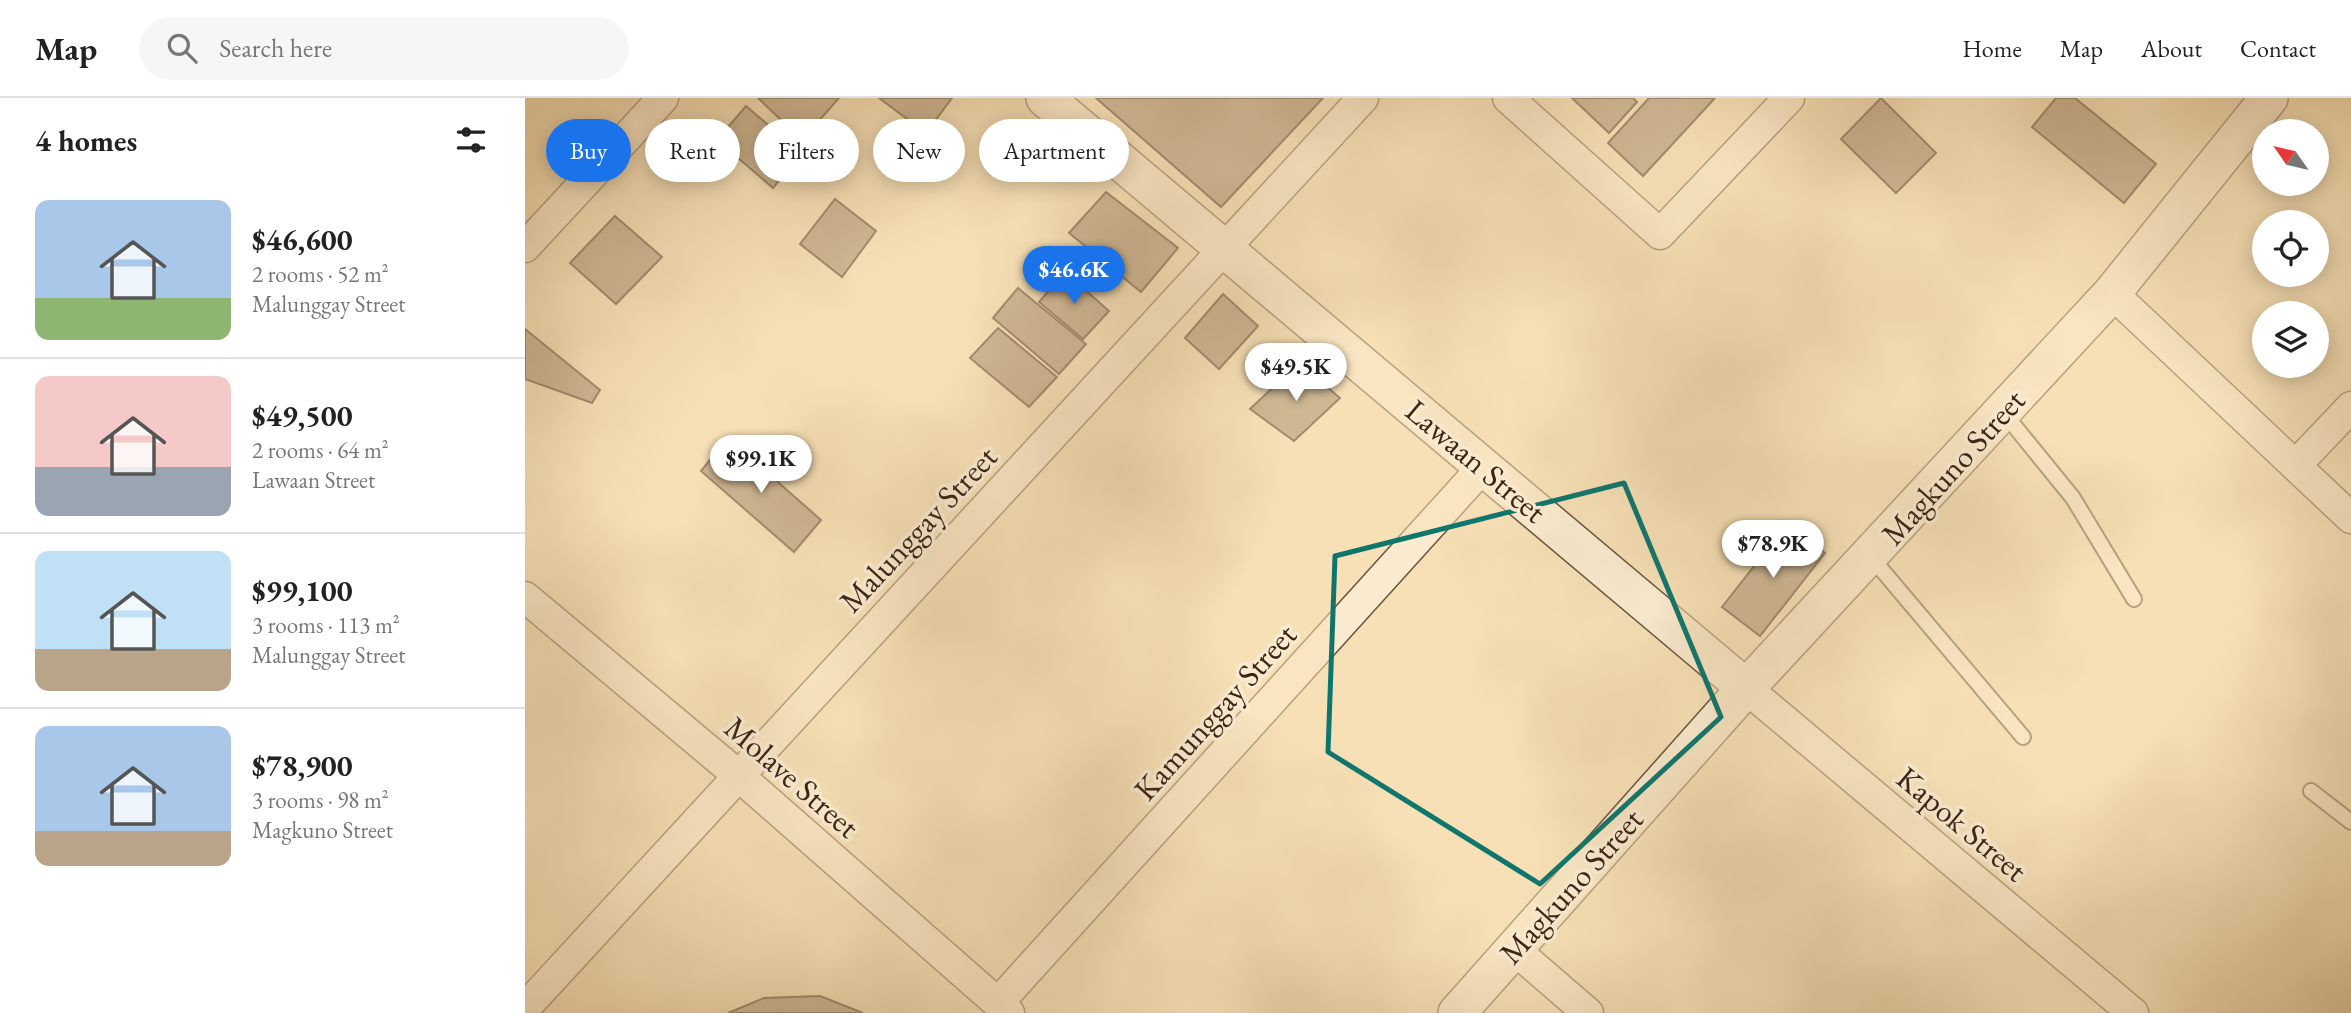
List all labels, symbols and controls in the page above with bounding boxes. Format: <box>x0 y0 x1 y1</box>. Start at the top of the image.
search box <box>139 17 629 80</box>
text: Map <box>35 27 97 70</box>
icon: search <box>163 29 201 67</box>
text: Search here <box>219 31 332 65</box>
text: Home <box>1962 33 2022 64</box>
text: Map <box>2060 33 2103 64</box>
text: About <box>2141 33 2202 64</box>
text: Contact <box>2240 33 2316 64</box>
chip: Buy <box>546 119 631 182</box>
chip: Rent <box>645 119 740 182</box>
chip: Filters <box>754 119 859 182</box>
chip: New <box>873 119 965 182</box>
chip: Apartment <box>979 119 1129 182</box>
north arrow <box>2252 119 2329 196</box>
map controls <box>2252 119 2329 378</box>
text: 4 homes <box>35 121 137 160</box>
icon: filters <box>452 121 490 159</box>
button: locate <box>2252 210 2329 287</box>
text: $46,600 <box>252 220 353 259</box>
icon: home <box>91 228 175 312</box>
pin: $46.6K <box>1017 246 1131 306</box>
text: $46.6K <box>1039 254 1109 284</box>
text: 2 rooms · 52 m² <box>252 259 389 289</box>
text: Malunggay Street <box>252 289 405 319</box>
button: layers <box>2252 301 2329 378</box>
pin: $49.5K <box>1239 344 1353 403</box>
text: $49.5K <box>1261 351 1331 381</box>
street label: Magkuno Street <box>1872 380 2034 554</box>
street label: Lawaan Street <box>1397 390 1555 532</box>
text: $49,500 <box>252 396 353 435</box>
icon: home <box>91 404 175 488</box>
text: 2 rooms · 64 m² <box>252 435 389 465</box>
pin: $99.1K <box>704 436 818 495</box>
street label: Malunggay Street <box>830 437 1006 621</box>
text: $99.1K <box>726 443 796 473</box>
text: Lawaan Street <box>252 465 375 495</box>
pin: $78.9K <box>1716 520 1830 580</box>
text: $78.9K <box>1738 528 1808 558</box>
text: $99,100 <box>252 571 353 610</box>
icon: home <box>91 579 175 663</box>
text: 3 rooms · 113 m² <box>252 610 400 640</box>
street label: Kamunggay Street <box>1124 615 1306 809</box>
text: Malunggay Street <box>252 640 405 670</box>
street label: Molave Street <box>716 707 868 847</box>
text: $78,900 <box>252 746 353 785</box>
icon: home <box>91 754 175 838</box>
street label: Kapok Street <box>1888 757 2036 891</box>
text: 3 rooms · 98 m² <box>252 785 389 815</box>
street label: Magkuno Street <box>1490 799 1652 973</box>
text: Magkuno Street <box>252 815 393 845</box>

